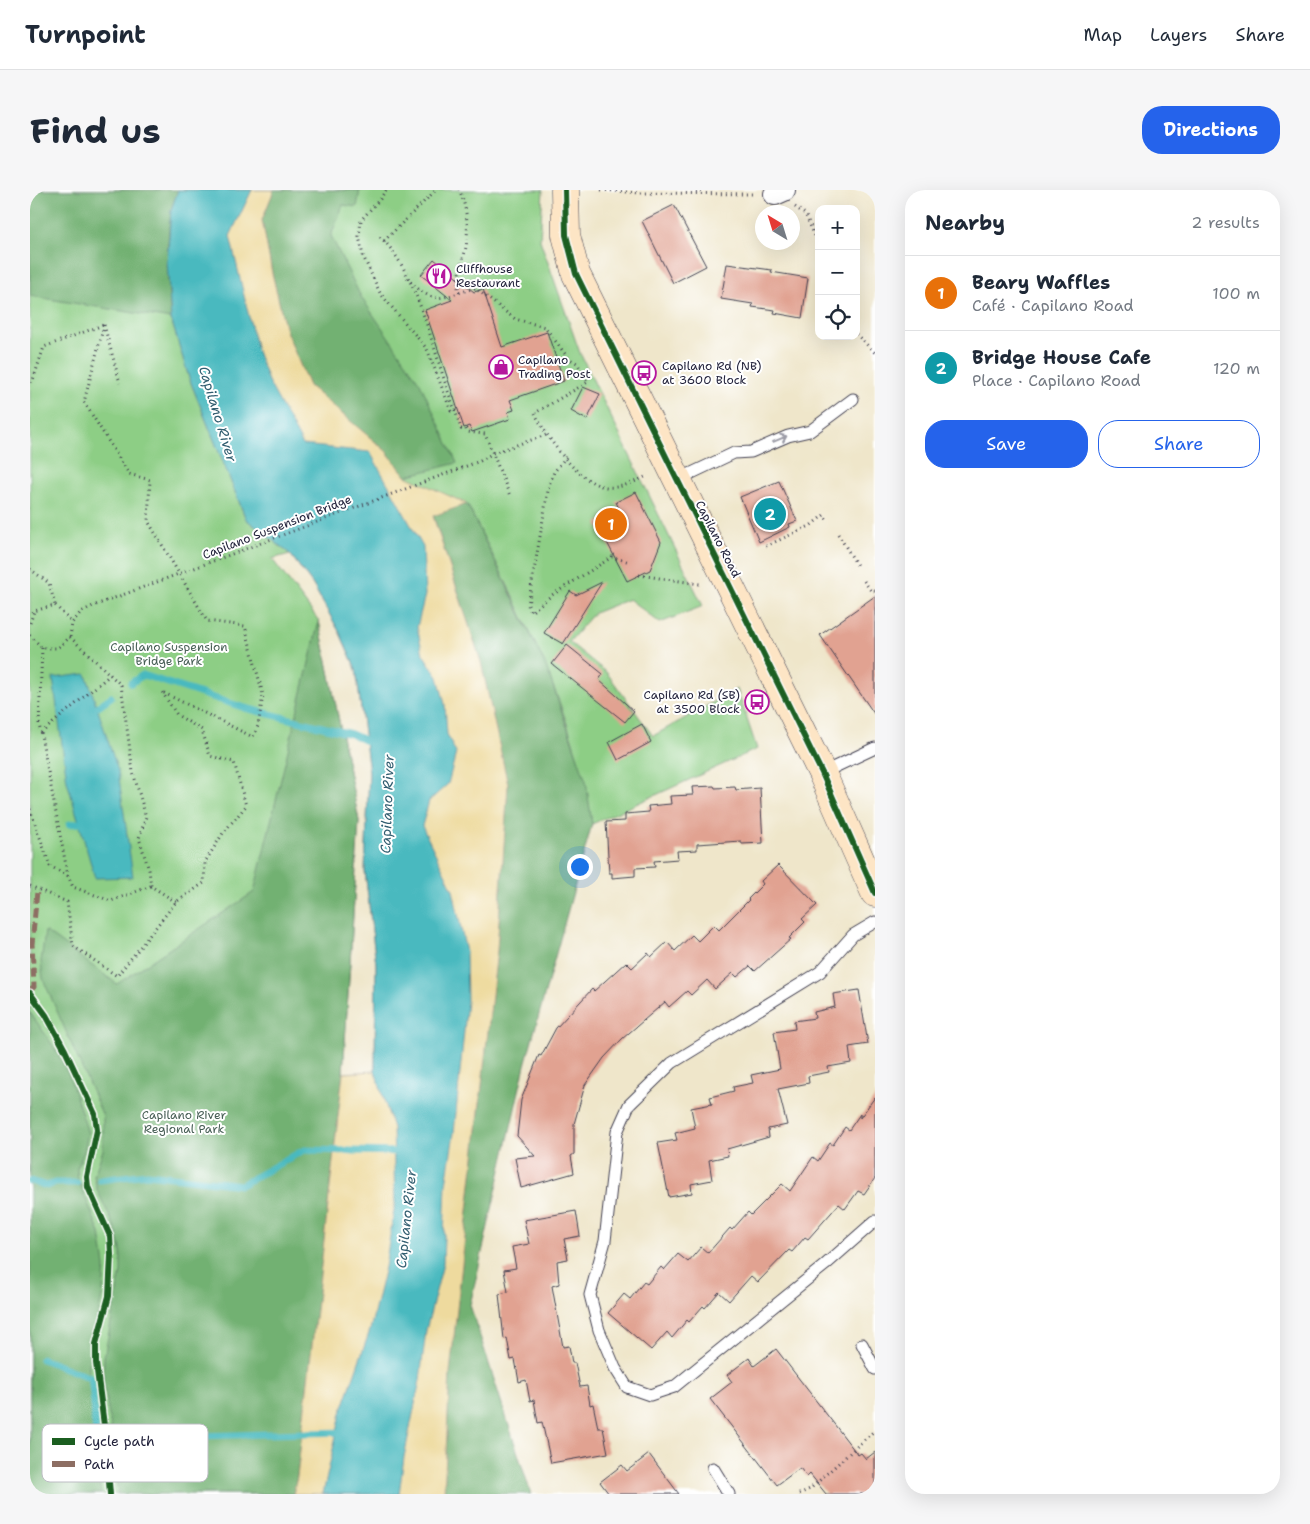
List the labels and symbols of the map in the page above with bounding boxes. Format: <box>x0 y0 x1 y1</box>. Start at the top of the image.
north arrow <box>755 205 800 250</box>
place label: Cliffhouse Restaurant <box>456 261 520 291</box>
restaurant icon: Cliffhouse Restaurant <box>426 263 452 289</box>
place label: Capilano Trading Post <box>518 352 591 382</box>
shop icon: Capilano Trading Post <box>488 354 514 380</box>
place label: Capilano Rd (NB) at 3600 Block <box>662 358 761 388</box>
bus stop icon: Capilano Rd (NB) at 3600 Block <box>631 360 657 386</box>
water label: Capilano River <box>195 364 241 464</box>
one-way arrow <box>772 434 787 444</box>
street label: Capilano Suspension Bridge <box>200 491 354 563</box>
pin: 2 <box>754 495 786 533</box>
street label: Capilano Road <box>692 498 744 581</box>
pin: 1 <box>595 505 627 543</box>
park label: Capilano Suspension Bridge Park <box>110 639 228 669</box>
place label: Capilano Rd (SB) at 3500 Block <box>644 687 740 717</box>
bus stop icon: Capilano Rd (SB) at 3500 Block <box>744 689 770 715</box>
water label: Capilano River <box>376 754 398 854</box>
your location <box>567 854 593 880</box>
park label: Capilano River Regional Park <box>142 1107 226 1137</box>
water label: Capilano River <box>392 1168 420 1269</box>
legend <box>42 1424 208 1482</box>
text: Cycle path <box>84 1432 155 1450</box>
text: Path <box>84 1455 115 1473</box>

